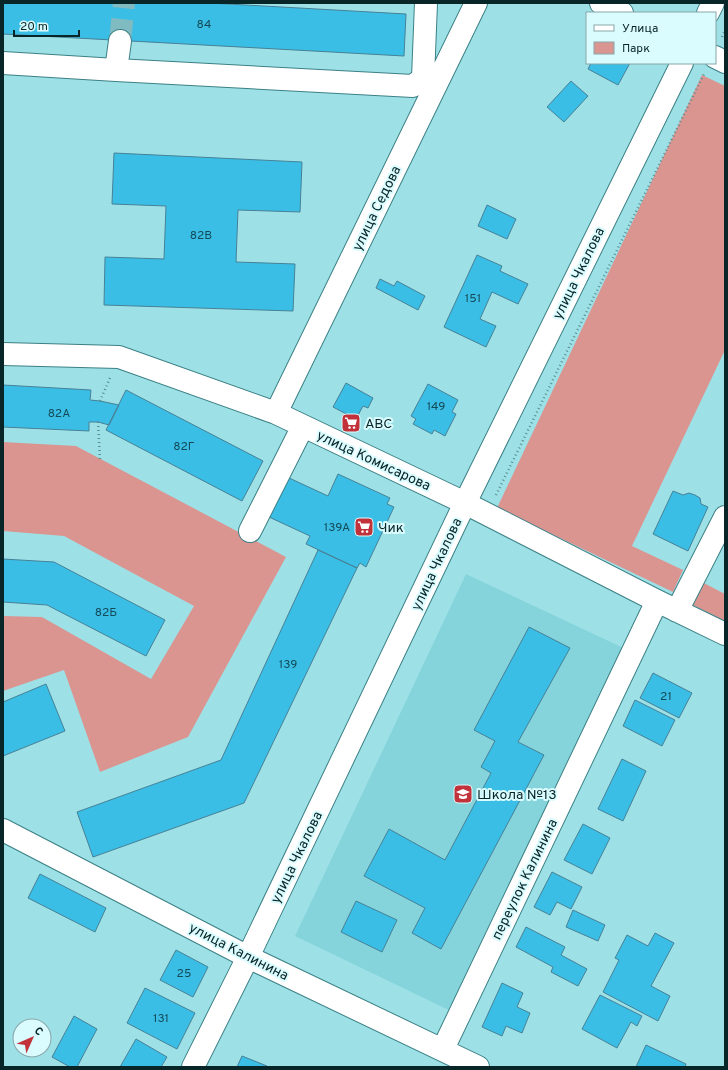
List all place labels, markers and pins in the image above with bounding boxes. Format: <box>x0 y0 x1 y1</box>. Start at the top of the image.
supermarket icon: ABC <box>340 412 362 434</box>
place label: ABC <box>365 416 392 433</box>
supermarket icon: Чик <box>353 516 375 538</box>
place label: Чик <box>378 520 404 537</box>
school or university icon: Школа №13 <box>452 783 474 805</box>
place label: Школа №13 <box>477 787 557 804</box>

